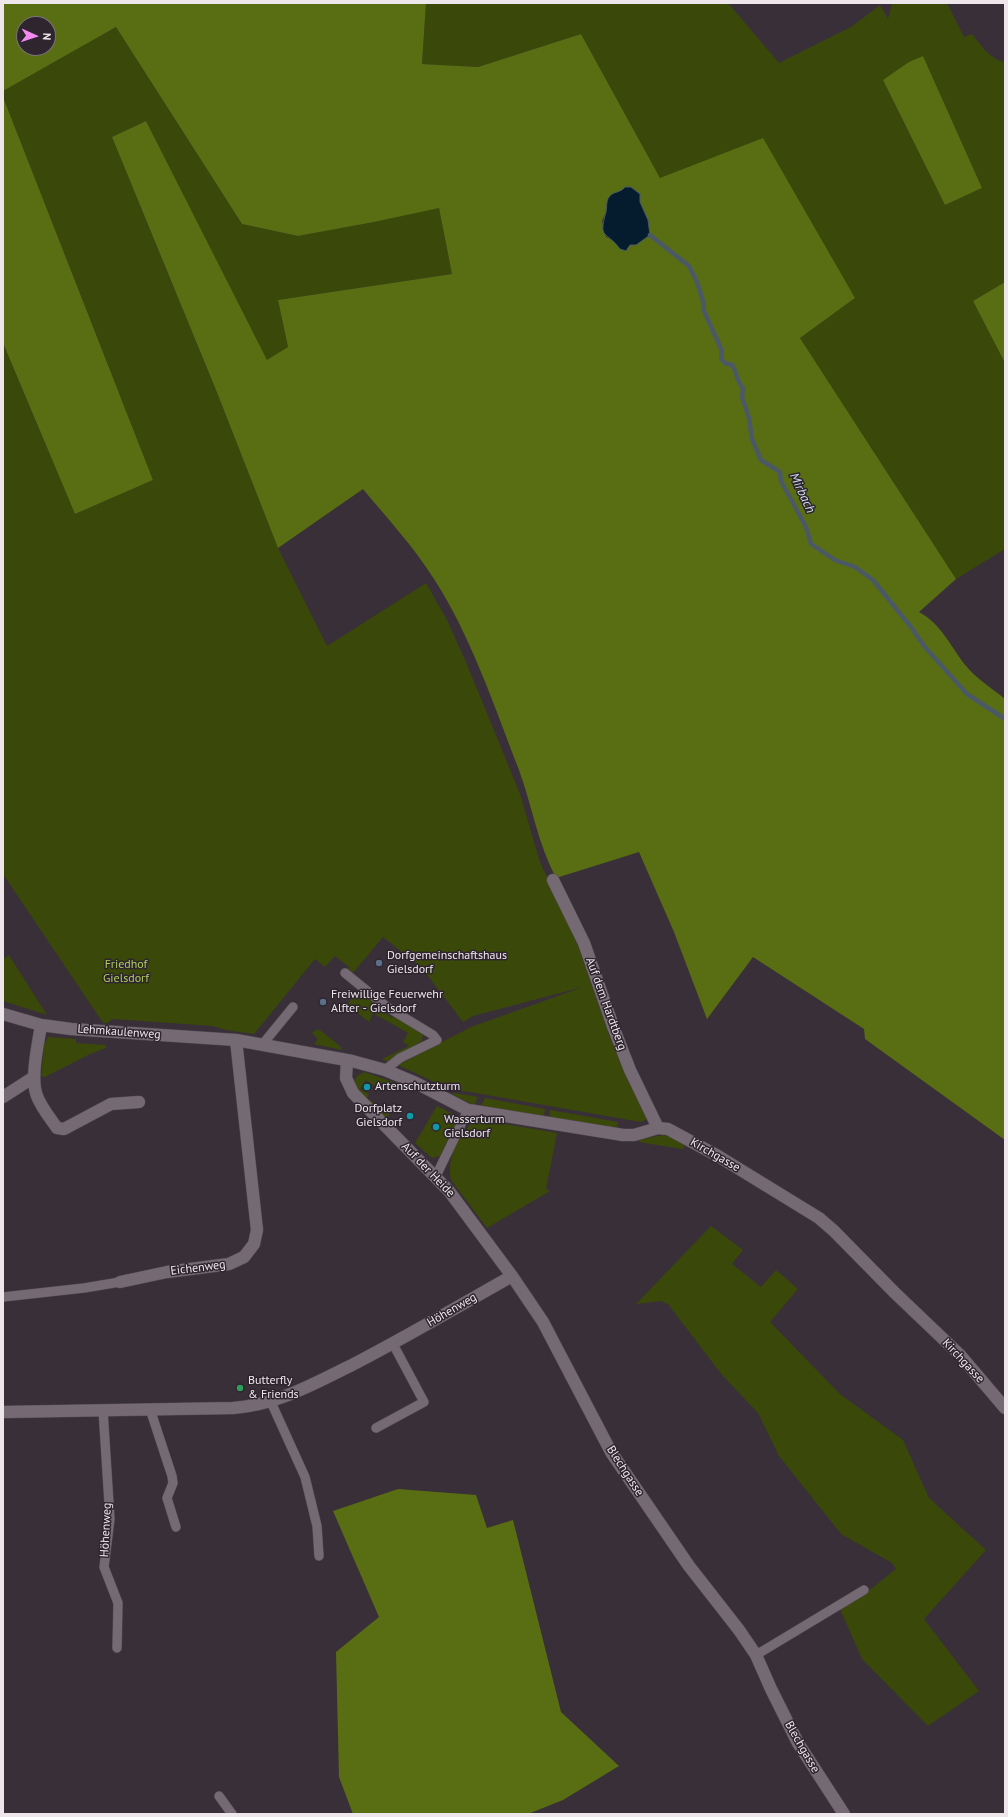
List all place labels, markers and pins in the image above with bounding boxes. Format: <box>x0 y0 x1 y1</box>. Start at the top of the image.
place label: Dorfgemeinschaftshaus Gielsdorf <box>387 949 507 977</box>
marker: Dorfgemeinschaftshaus Gielsdorf <box>374 958 384 968</box>
place label: Freiwillige Feuerwehr Alfter - Gielsdorf <box>331 988 443 1016</box>
marker: Freiwillige Feuerwehr Alfter - Gielsdorf <box>318 997 328 1007</box>
place label: Artenschutzturm <box>375 1080 460 1094</box>
marker: Artenschutzturm <box>362 1082 372 1092</box>
place label: Dorfplatz Gielsdorf <box>354 1102 402 1130</box>
marker: Dorfplatz Gielsdorf <box>405 1111 415 1121</box>
place label: Wasserturm Gielsdorf <box>444 1113 504 1141</box>
marker: Wasserturm Gielsdorf <box>431 1122 441 1132</box>
place label: Butterfly & Friends <box>248 1374 299 1402</box>
marker: Butterfly & Friends <box>235 1383 245 1393</box>

